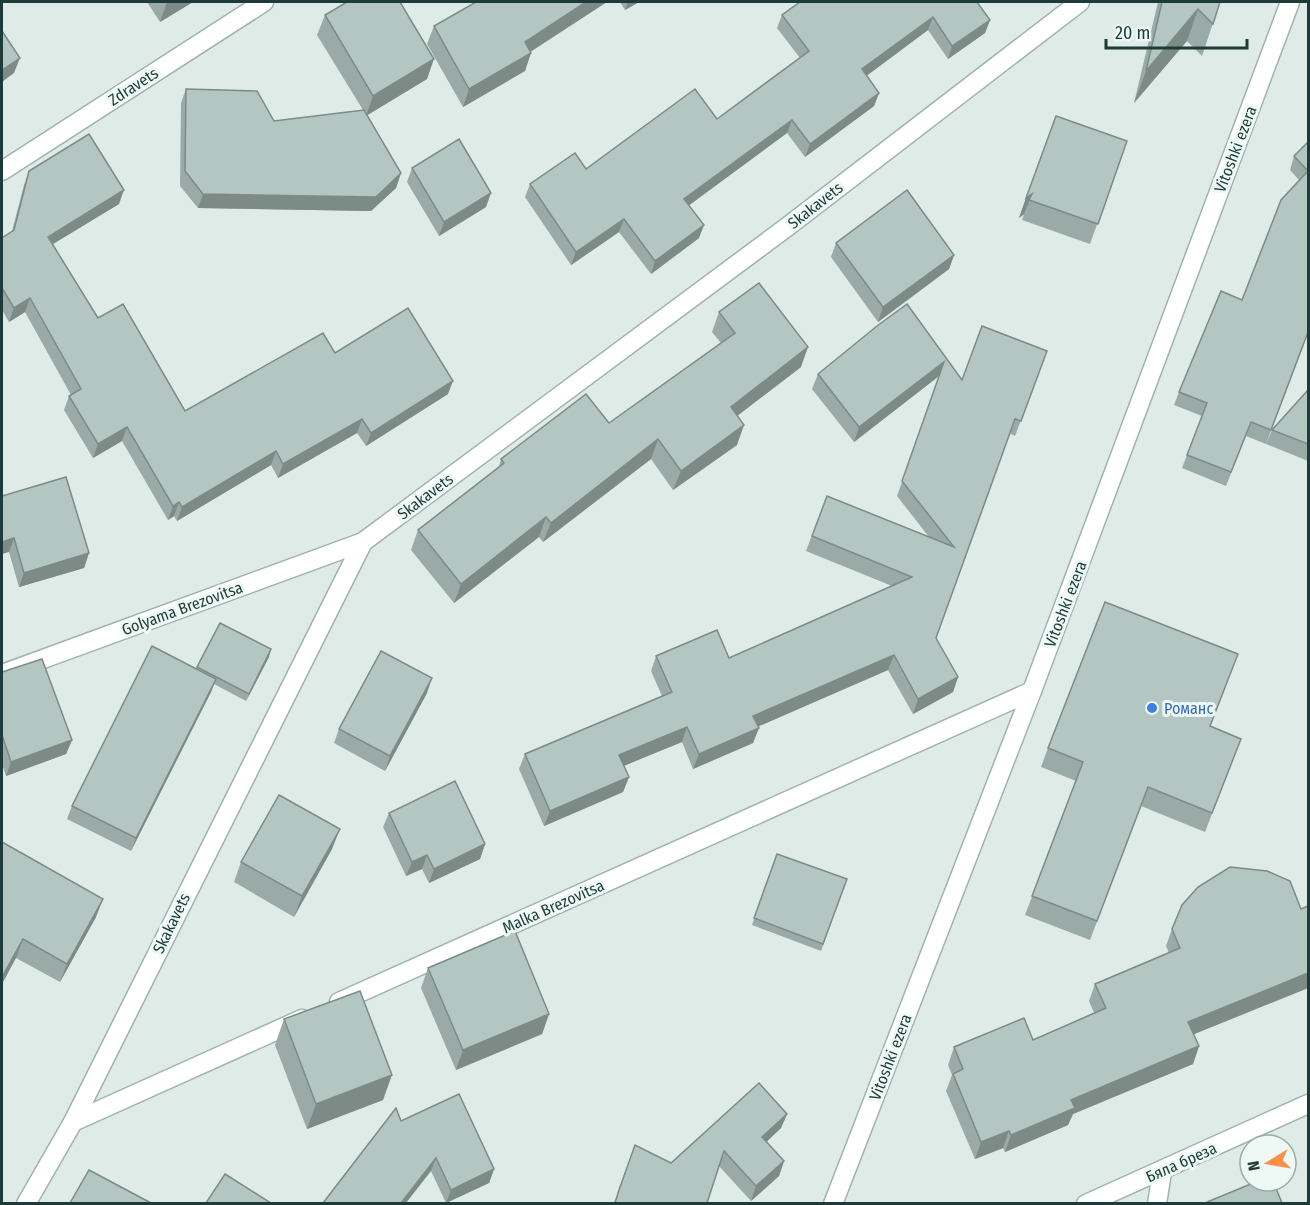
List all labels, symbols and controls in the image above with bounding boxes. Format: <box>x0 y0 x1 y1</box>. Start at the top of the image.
scale bar <box>1106 12 1247 50</box>
text: 20 m <box>1115 22 1150 44</box>
street label: Zdravets <box>105 63 162 110</box>
street label: Vitoshki ezera <box>1210 103 1261 195</box>
street label: Skakavets <box>784 178 847 233</box>
street label: Skakavets <box>394 469 457 523</box>
street label: Vitoshki ezera <box>1040 558 1091 650</box>
street label: Golyama Brezovitsa <box>119 578 245 639</box>
place label: Романс <box>1164 699 1213 718</box>
marker: Романс <box>1145 701 1159 715</box>
street label: Malka Brezovitsa <box>499 875 607 937</box>
street label: Skakavets <box>149 890 194 957</box>
street label: Vitoshki ezera <box>865 1011 916 1103</box>
north arrow <box>1238 1133 1298 1193</box>
street label: Бяла бреза <box>1143 1138 1220 1186</box>
text: N <box>1244 1159 1264 1172</box>

